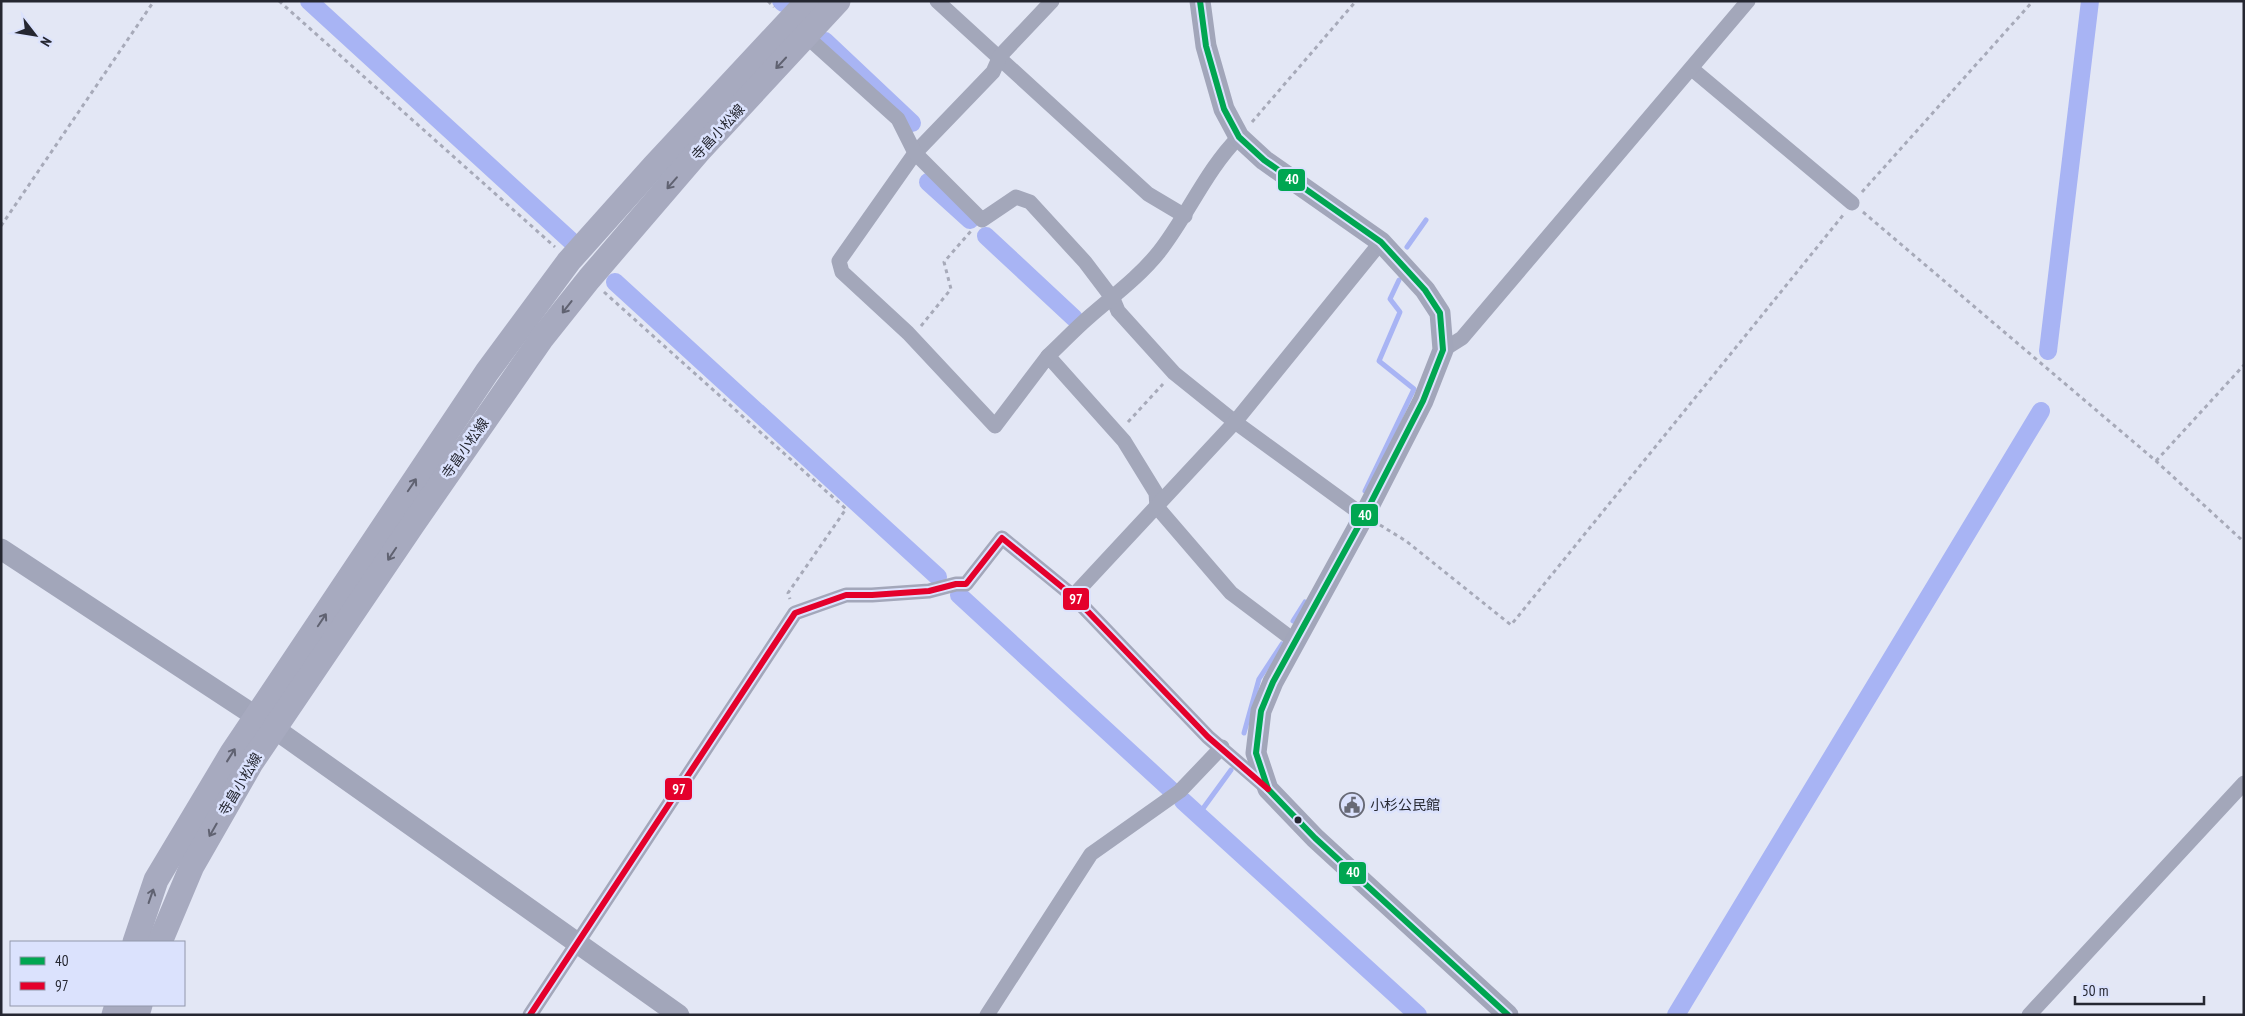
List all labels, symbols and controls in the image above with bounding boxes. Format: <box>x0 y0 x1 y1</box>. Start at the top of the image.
north arrow <box>10 10 60 60</box>
text: N <box>36 34 56 50</box>
one-way arrow <box>775 57 787 69</box>
street label: 寺畠小松線 <box>688 100 748 164</box>
line badge: 40 <box>1277 168 1306 192</box>
text: 40 <box>1285 170 1299 188</box>
one-way arrow <box>666 177 677 190</box>
one-way arrow <box>561 300 572 313</box>
street label: 寺畠小松線 <box>438 414 492 482</box>
one-way arrow <box>407 479 417 493</box>
line badge: 40 <box>1350 503 1379 527</box>
text: 40 <box>1358 506 1372 524</box>
one-way arrow <box>387 547 397 561</box>
line badge: 97 <box>1062 587 1090 611</box>
text: 97 <box>1069 590 1083 608</box>
one-way arrow <box>316 613 327 627</box>
one-way arrow <box>226 748 236 762</box>
street label: 寺畠小松線 <box>214 749 266 819</box>
line badge: 97 <box>664 777 693 801</box>
text: 97 <box>672 780 686 798</box>
public building icon: 小杉公民館 <box>1339 792 1365 818</box>
place label: 小杉公民館 <box>1370 796 1440 814</box>
unlabelled marker <box>1293 815 1303 825</box>
one-way arrow <box>207 822 217 836</box>
line badge: 40 <box>1338 861 1367 885</box>
text: 40 <box>1346 863 1360 881</box>
one-way arrow <box>147 889 156 904</box>
legend <box>10 941 185 1006</box>
text: 40 <box>55 951 69 970</box>
scale bar <box>2075 974 2204 1006</box>
text: 97 <box>55 976 69 995</box>
text: 50 m <box>2082 981 2108 1000</box>

